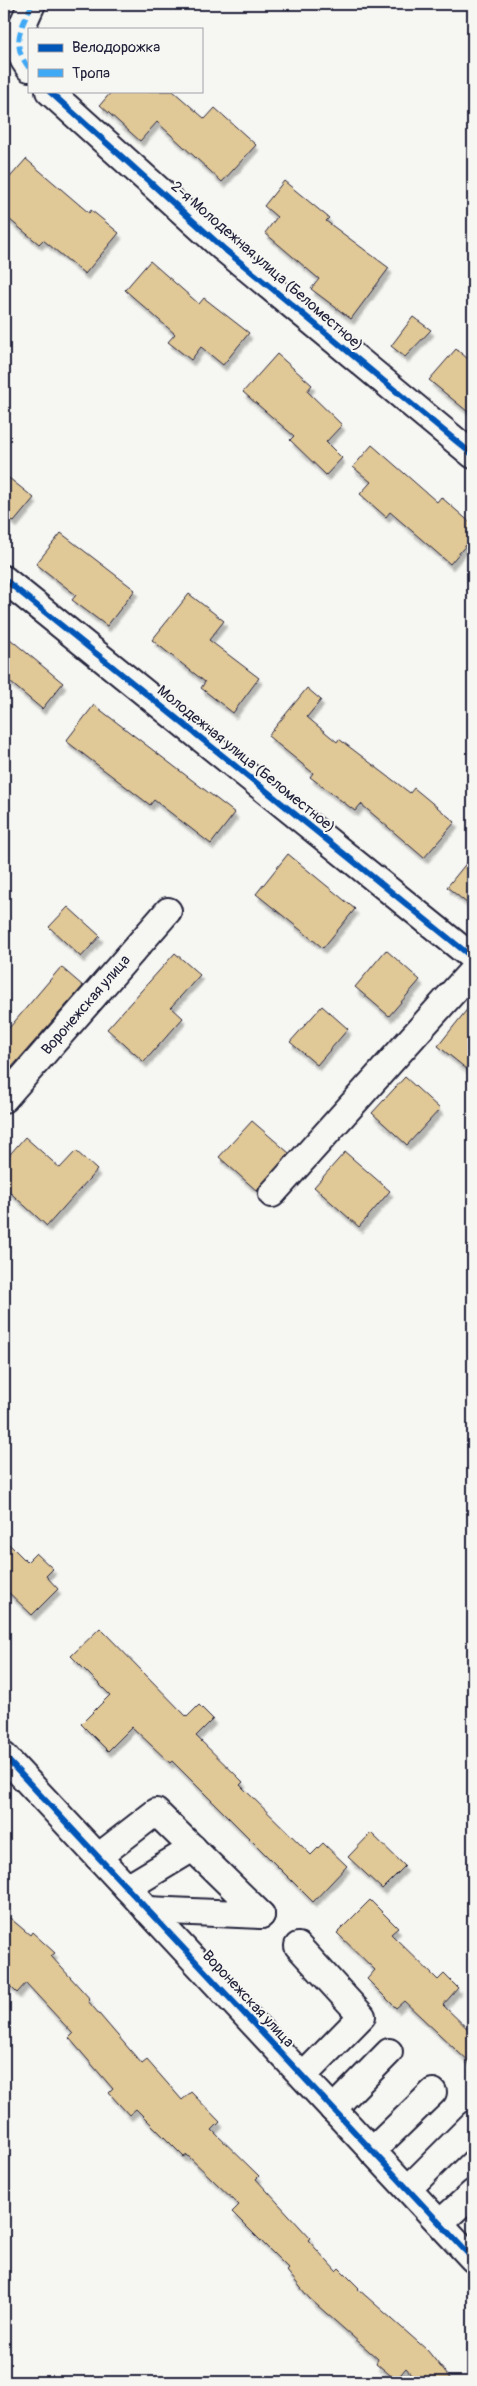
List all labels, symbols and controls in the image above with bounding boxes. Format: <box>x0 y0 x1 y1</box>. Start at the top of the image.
legend <box>28 28 202 92</box>
text: Велодорожка <box>72 38 160 57</box>
text: Тропа <box>72 64 110 83</box>
street label: 2-я Молодежная улица (Беломестное) <box>167 177 367 355</box>
street label: Молодежная улица (Беломестное) <box>153 681 339 837</box>
street label: Воронежская улица <box>37 951 135 1059</box>
street label: Воронежская улица <box>198 1946 298 2052</box>

